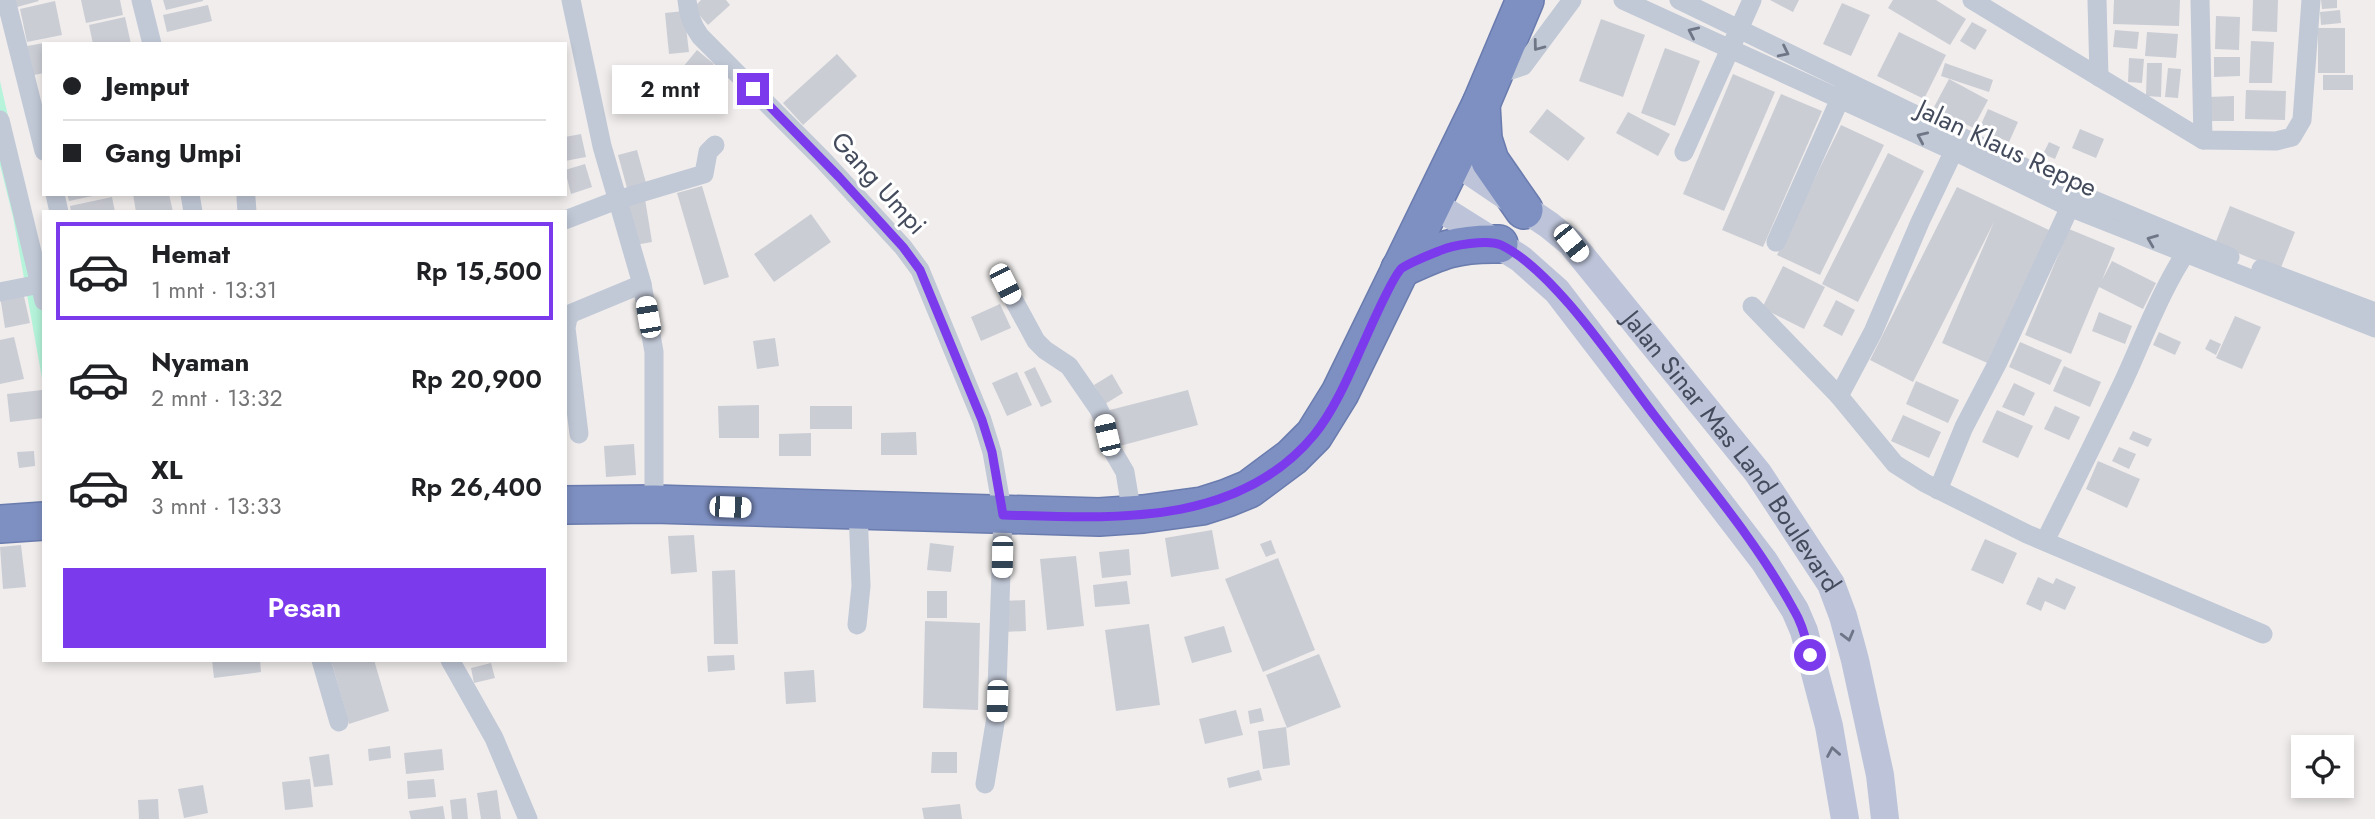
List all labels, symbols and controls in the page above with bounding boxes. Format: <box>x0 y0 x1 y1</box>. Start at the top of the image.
one-way arrow <box>1688 27 1700 41</box>
one-way arrow <box>1534 38 1546 51</box>
one-way arrow <box>1777 43 1789 57</box>
callout: 2 mnt <box>613 64 728 114</box>
text: Jemput <box>105 67 189 105</box>
text: 2 mnt <box>640 72 700 106</box>
route end <box>737 73 769 105</box>
street label: Jalan Klaus Reppe <box>1908 88 2103 206</box>
street label: Gang Umpi <box>822 123 936 243</box>
one-way arrow <box>1917 131 1929 145</box>
text: Gang Umpi <box>105 134 242 172</box>
car <box>1550 220 1593 266</box>
text: Hemat <box>151 235 230 273</box>
one-way arrow <box>2146 235 2158 249</box>
icon: car <box>67 240 130 303</box>
text: Rp 15,500 <box>416 252 542 290</box>
car <box>987 261 1024 307</box>
text: 1 mnt · 13:31 <box>151 273 277 307</box>
car <box>635 294 662 340</box>
street label: Jalan Sinar Mas Land Boulevard <box>1612 300 1850 600</box>
text: Nyaman <box>151 343 250 381</box>
icon: car <box>67 348 130 411</box>
text: Rp 20,900 <box>411 360 542 398</box>
text: 2 mnt · 13:32 <box>151 381 283 415</box>
car <box>1093 412 1122 458</box>
text: XL <box>151 451 183 489</box>
icon: car <box>67 456 130 519</box>
text: Rp 26,400 <box>410 468 542 506</box>
text: 3 mnt · 13:33 <box>151 489 282 523</box>
car <box>709 496 752 518</box>
car <box>992 536 1013 578</box>
button: Pesan <box>63 568 546 648</box>
one-way arrow <box>1840 630 1854 642</box>
route start <box>1794 639 1826 671</box>
car <box>986 680 1009 722</box>
map controls <box>2291 735 2354 798</box>
button: locate <box>2291 735 2354 798</box>
one-way arrow <box>1826 746 1841 758</box>

